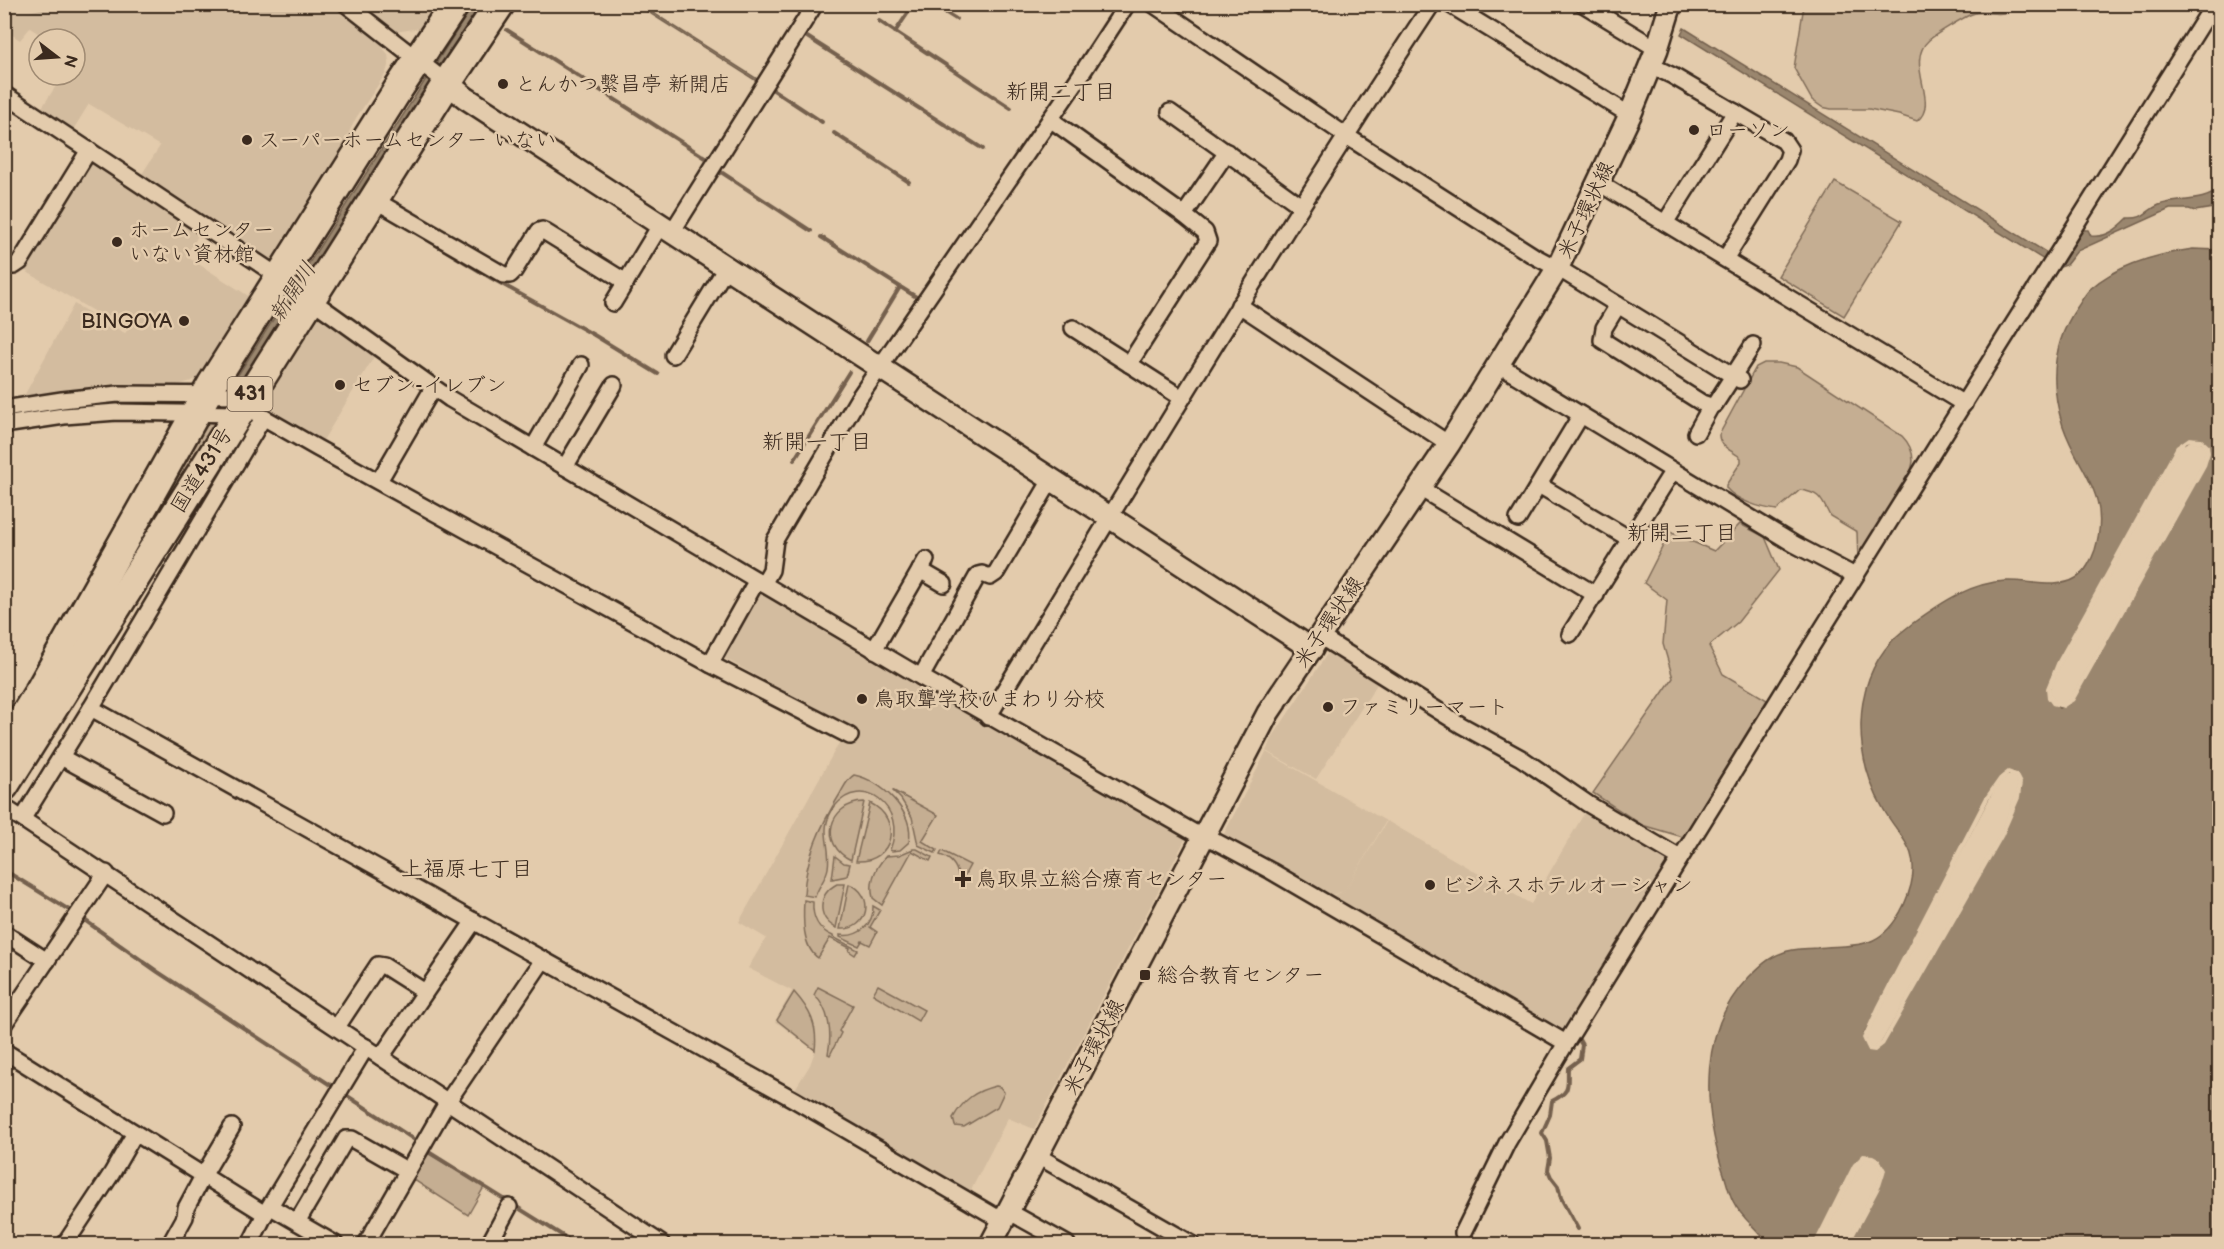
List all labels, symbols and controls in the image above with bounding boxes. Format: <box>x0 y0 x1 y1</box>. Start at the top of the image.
north arrow <box>27 27 87 87</box>
text: N <box>59 52 81 69</box>
place label: とんかつ繫昌亭 新開店 <box>515 72 731 97</box>
marker: とんかつ繫昌亭 新開店 <box>496 77 510 91</box>
district label: 新開二丁目 <box>1006 79 1116 106</box>
place label: ローソン <box>1706 118 1790 143</box>
marker: ローソン <box>1687 123 1701 137</box>
place label: スーパーホームセンター いない <box>259 128 556 153</box>
marker: スーパーホームセンター いない <box>240 133 254 147</box>
street label: 米子環状線 <box>1552 157 1620 263</box>
place label: ホームセンター いない資材館 <box>129 218 274 267</box>
marker: ホームセンター いない資材館 <box>110 235 124 249</box>
water label: 新開川 <box>264 257 322 327</box>
place label: BINGOYA <box>81 309 172 334</box>
marker: BINGOYA <box>177 314 191 328</box>
place label: セブン-イレブン <box>352 373 507 398</box>
road number: 431 <box>228 377 272 411</box>
marker: セブン-イレブン <box>333 378 347 392</box>
street label: 国道431号 <box>166 422 238 518</box>
district label: 新開一丁目 <box>762 429 872 456</box>
district label: 新開三丁目 <box>1627 520 1737 547</box>
street label: 米子環状線 <box>1289 571 1369 673</box>
place label: 鳥取聾学校ひまわり分校 <box>874 687 1105 712</box>
marker: 鳥取聾学校ひまわり分校 <box>855 692 869 706</box>
place label: ファミリーマート <box>1340 695 1508 720</box>
marker: ファミリーマート <box>1321 700 1335 714</box>
district label: 上福原七丁目 <box>401 856 533 883</box>
place label: 鳥取県立総合療育センター <box>976 867 1227 892</box>
marker: 鳥取県立総合療育センター <box>954 870 972 888</box>
place label: ビジネスホテルオーシャン <box>1442 873 1693 898</box>
marker: ビジネスホテルオーシャン <box>1423 878 1437 892</box>
place label: 総合教育センター <box>1157 963 1324 988</box>
marker: 総合教育センター <box>1138 968 1152 982</box>
street label: 米子環状線 <box>1058 995 1130 1099</box>

